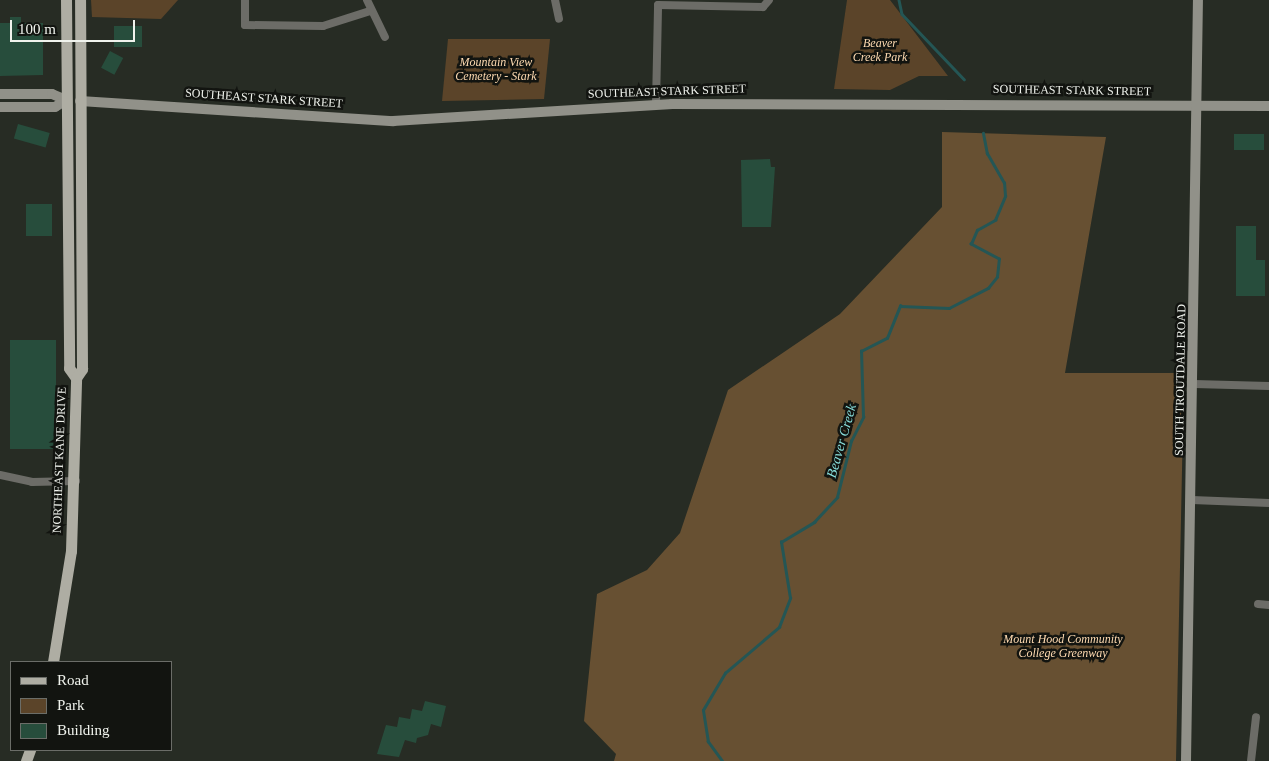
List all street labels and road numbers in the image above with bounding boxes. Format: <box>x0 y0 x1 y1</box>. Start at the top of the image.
street label: SOUTHEAST STARK STREET <box>588 82 746 102</box>
street label: SOUTHEAST STARK STREET <box>993 82 1151 100</box>
street label: SOUTHEAST STARK STREET <box>185 86 343 112</box>
street label: SOUTH TROUTDALE ROAD <box>1172 304 1190 456</box>
street label: NORTHEAST KANE DRIVE <box>50 386 70 534</box>

